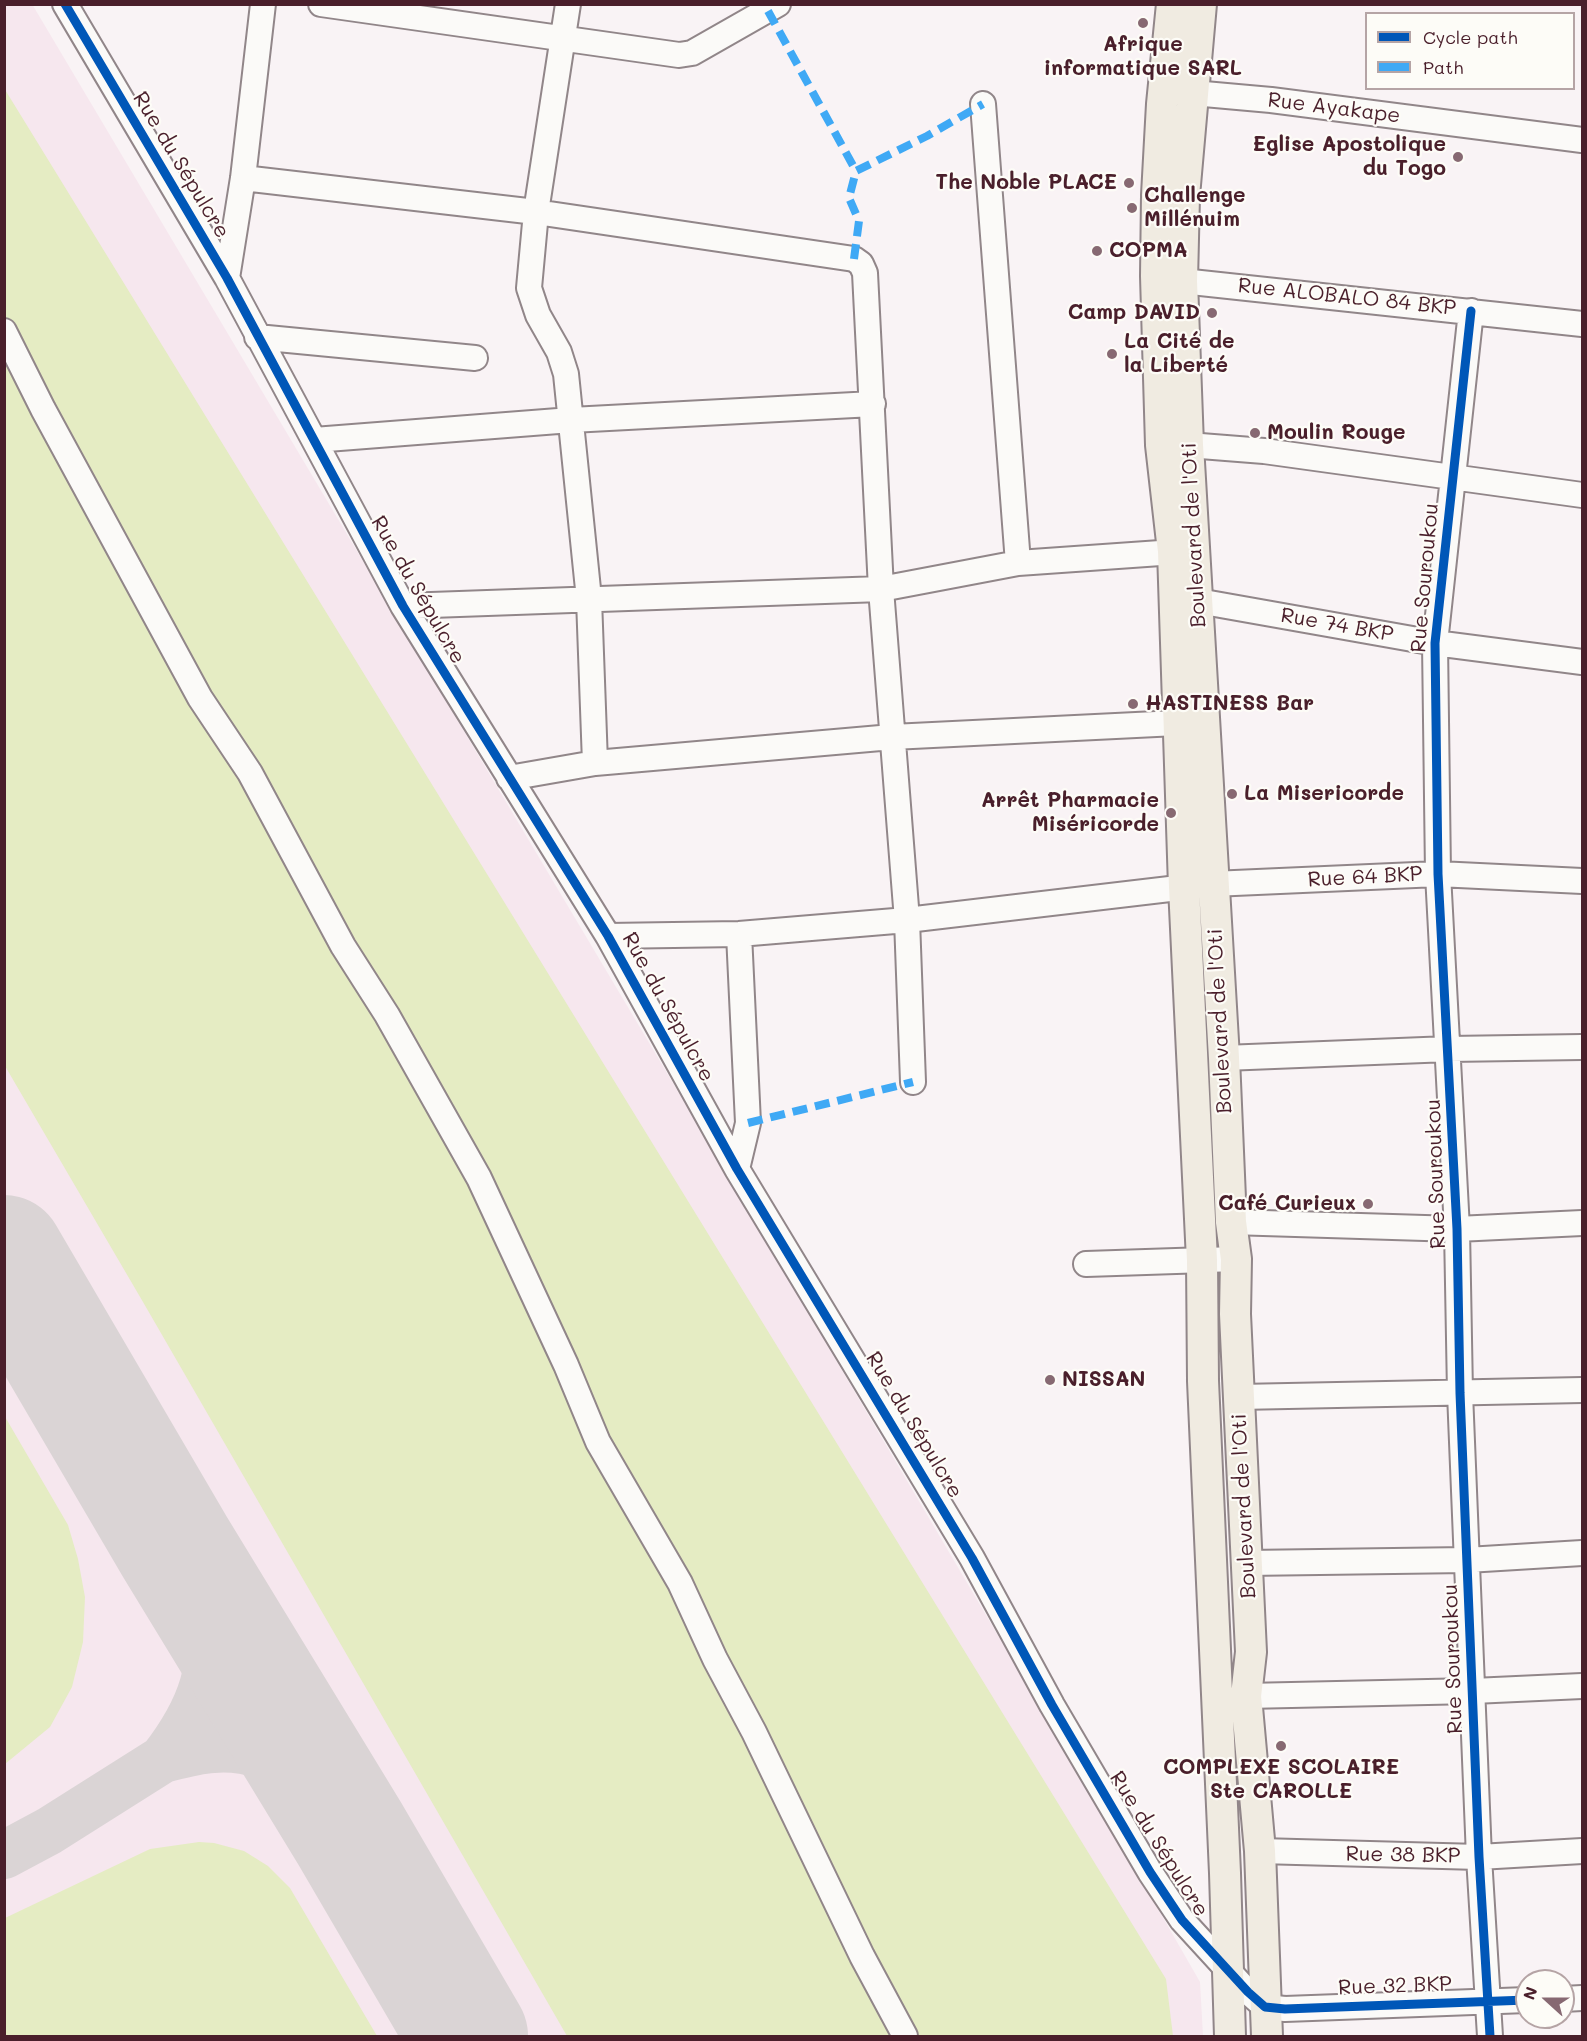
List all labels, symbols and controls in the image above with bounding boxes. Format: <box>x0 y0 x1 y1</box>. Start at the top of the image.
legend <box>1365 12 1575 90</box>
marker: Afrique informatique SARL <box>1136 16 1150 30</box>
text: Cycle path <box>1423 25 1518 49</box>
place label: Afrique informatique SARL <box>1044 32 1242 82</box>
text: Path <box>1423 55 1463 79</box>
street label: Rue du Sépulcre <box>127 87 235 243</box>
street label: Rue Ayakape <box>1266 87 1402 129</box>
place label: Eglise Apostolique du Togo <box>1252 132 1446 182</box>
marker: Eglise Apostolique du Togo <box>1451 150 1465 164</box>
place label: The Noble PLACE <box>936 170 1117 196</box>
marker: The Noble PLACE <box>1122 176 1136 190</box>
place label: Challenge Millénuim <box>1144 183 1246 233</box>
marker: Challenge Millénuim <box>1125 201 1139 215</box>
place label: COPMA <box>1109 238 1188 264</box>
marker: COPMA <box>1090 244 1104 258</box>
street label: Rue ALOBALO 84 BKP <box>1237 273 1457 321</box>
place label: Camp DAVID <box>1068 300 1200 326</box>
marker: Camp DAVID <box>1205 306 1219 320</box>
place label: La Cité de la Liberté <box>1124 329 1235 379</box>
marker: La Cité de la Liberté <box>1105 347 1119 361</box>
place label: Moulin Rouge <box>1267 420 1405 446</box>
marker: Moulin Rouge <box>1248 426 1262 440</box>
street label: Boulevard de l'Oti <box>1177 442 1211 628</box>
street label: Rue Souroukou <box>1406 502 1444 654</box>
street label: Rue du Sépulcre <box>365 512 471 668</box>
street label: Rue 74 BKP <box>1279 603 1395 647</box>
place label: HASTINESS Bar <box>1145 691 1314 717</box>
marker: HASTINESS Bar <box>1126 697 1140 711</box>
place label: La Misericorde <box>1244 781 1404 807</box>
marker: La Misericorde <box>1225 787 1239 801</box>
place label: Arrêt Pharmacie Miséricorde <box>981 788 1159 838</box>
marker: Arrêt Pharmacie Miséricorde <box>1164 806 1178 820</box>
street label: Rue 64 BKP <box>1307 861 1423 893</box>
street label: Rue du Sépulcre <box>617 928 719 1086</box>
street label: Boulevard de l'Oti <box>1203 928 1237 1114</box>
street label: Rue Souroukou <box>1421 1099 1451 1249</box>
place label: Café Curieux <box>1218 1191 1356 1217</box>
marker: Café Curieux <box>1361 1197 1375 1211</box>
street label: Rue du Sépulcre <box>860 1347 968 1503</box>
place label: NISSAN <box>1062 1367 1146 1393</box>
marker: NISSAN <box>1043 1373 1057 1387</box>
street label: Boulevard de l'Oti <box>1227 1413 1261 1599</box>
street label: Rue Souroukou <box>1438 1584 1468 1734</box>
marker: COMPLEXE SCOLAIRE Ste CAROLLE <box>1274 1739 1288 1753</box>
place label: COMPLEXE SCOLAIRE Ste CAROLLE <box>1163 1755 1399 1805</box>
street label: Rue du Sépulcre <box>1104 1767 1214 1921</box>
street label: Rue 38 BKP <box>1345 1841 1461 1869</box>
north arrow <box>1515 1969 1575 2029</box>
street label: Rue 32 BKP <box>1338 1971 1452 2001</box>
text: N <box>1518 1984 1542 2003</box>

